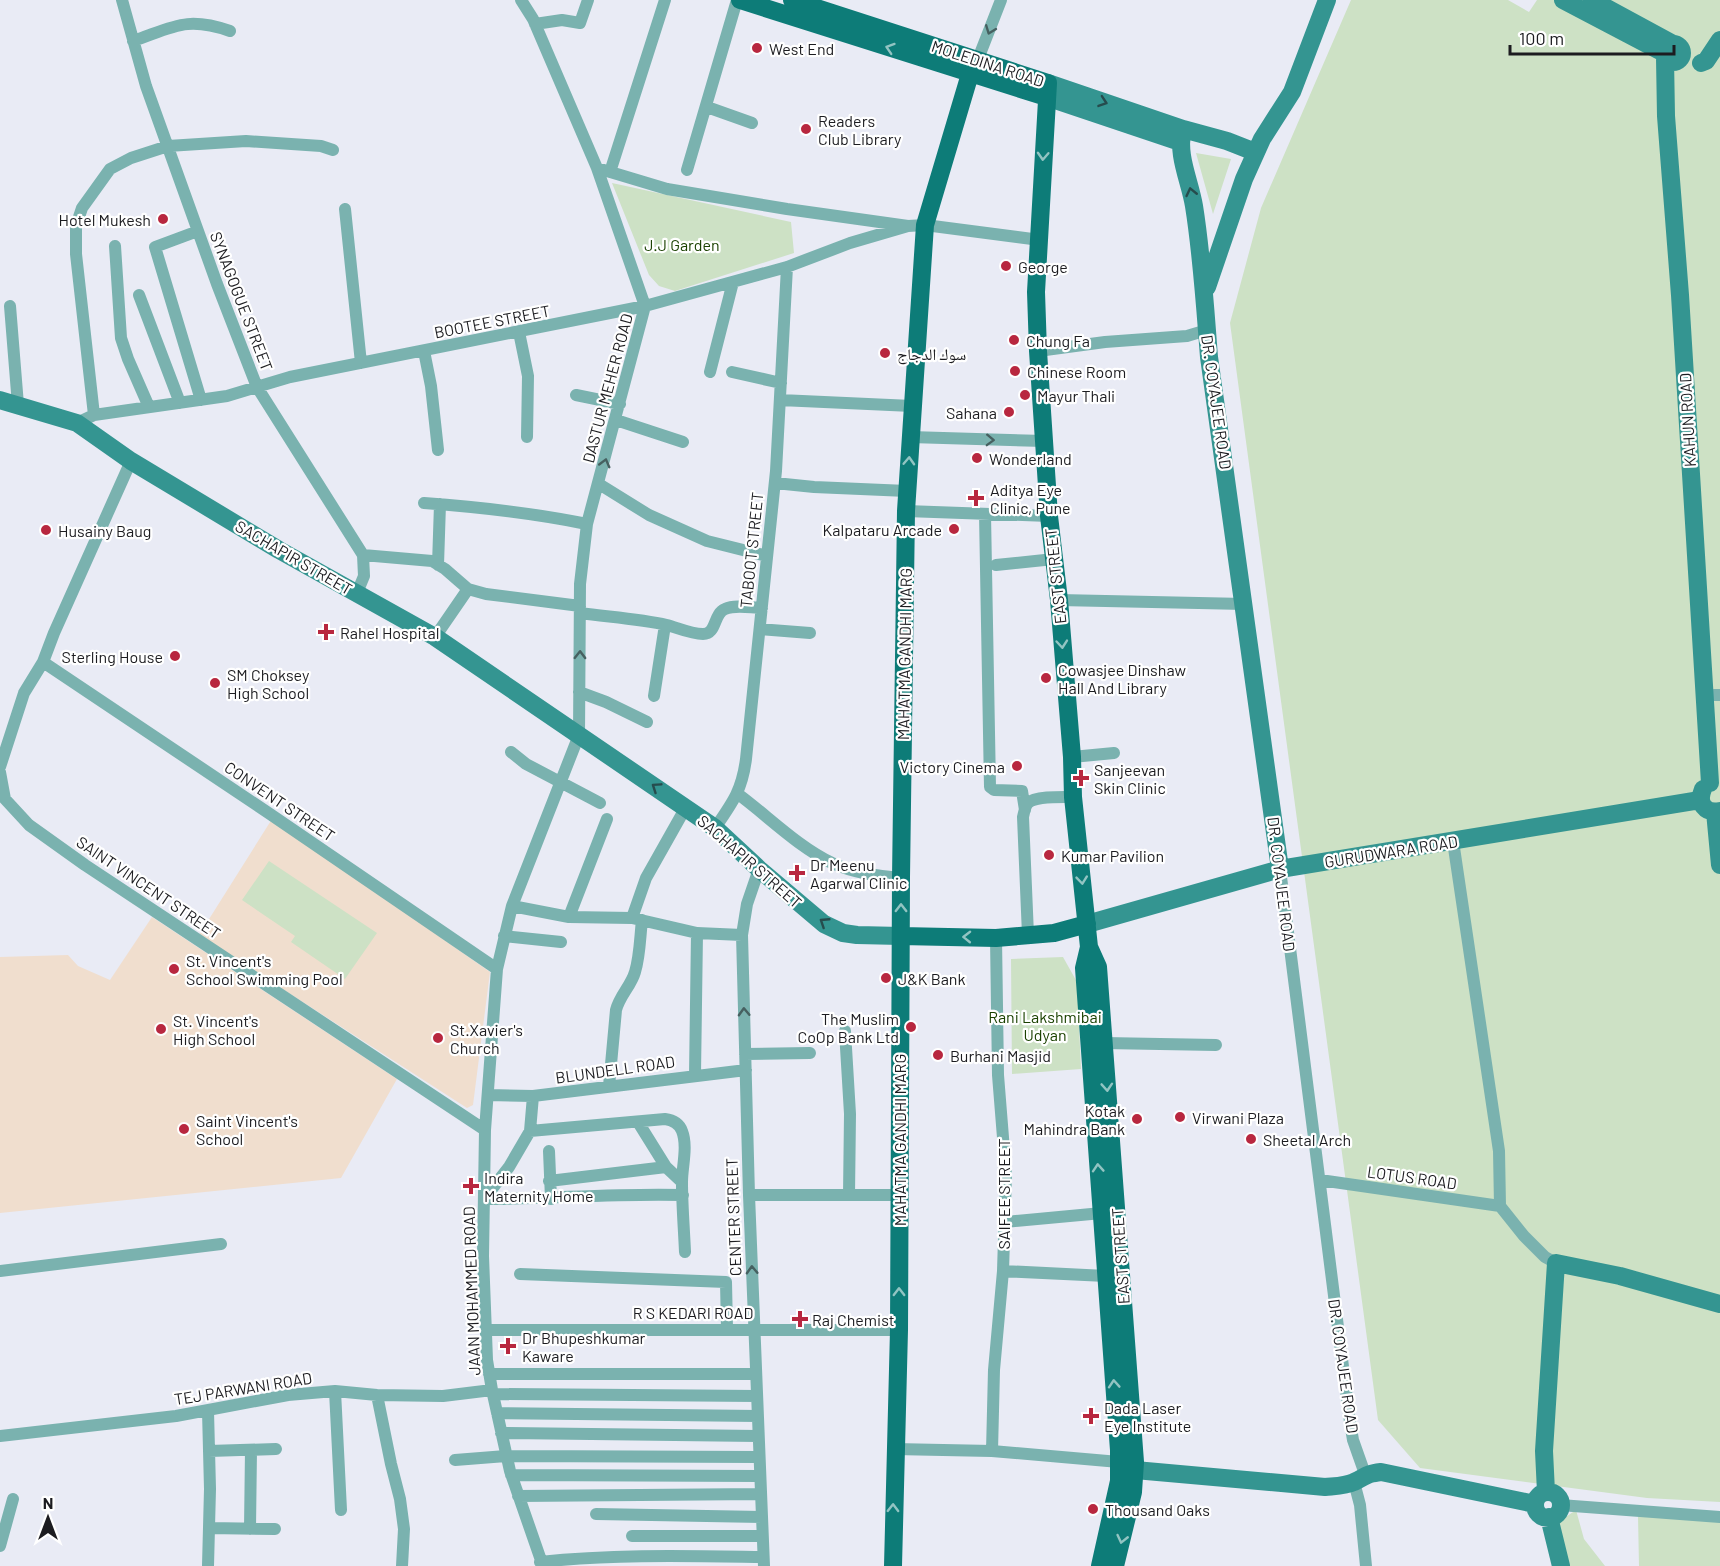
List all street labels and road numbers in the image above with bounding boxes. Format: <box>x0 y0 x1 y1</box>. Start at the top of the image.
street label: MOLEDINA ROAD <box>929 36 1047 90</box>
street label: SYNAGOGUE STREET <box>207 229 277 373</box>
street label: BOOTEE STREET <box>432 300 552 342</box>
street label: DASTUR MEHER ROAD <box>578 311 636 465</box>
street label: DR. COYAJEE ROAD <box>1198 333 1236 471</box>
street label: KAHUN ROAD <box>1675 373 1699 467</box>
street label: TABOOT STREET <box>735 491 767 609</box>
street label: SACHAPIR STREET <box>232 516 356 598</box>
street label: EAST STREET <box>1041 527 1069 625</box>
street label: MAHATMA GANDHI MARG <box>893 568 915 740</box>
street label: CONVENT STREET <box>221 757 339 845</box>
street label: SACHAPIR STREET <box>694 811 806 911</box>
street label: DR. COYAJEE ROAD <box>1264 815 1300 953</box>
street label: GURUDWARA ROAD <box>1323 831 1459 871</box>
street label: SAINT VINCENT STREET <box>73 832 225 942</box>
street label: BLUNDELL ROAD <box>554 1051 676 1087</box>
street label: MAHATMA GANDHI MARG <box>890 1054 909 1226</box>
street label: SAIFEE STREET <box>994 1138 1013 1250</box>
street label: CENTER STREET <box>721 1158 745 1276</box>
street label: LOTUS ROAD <box>1366 1161 1458 1193</box>
street label: JAAN MOHAMMED ROAD <box>459 1206 483 1376</box>
street label: EAST STREET <box>1107 1207 1133 1305</box>
street label: DR. COYAJEE ROAD <box>1325 1297 1363 1435</box>
street label: R S KEDARI ROAD <box>633 1303 753 1322</box>
street label: TEJ PARWANI ROAD <box>173 1368 313 1408</box>

